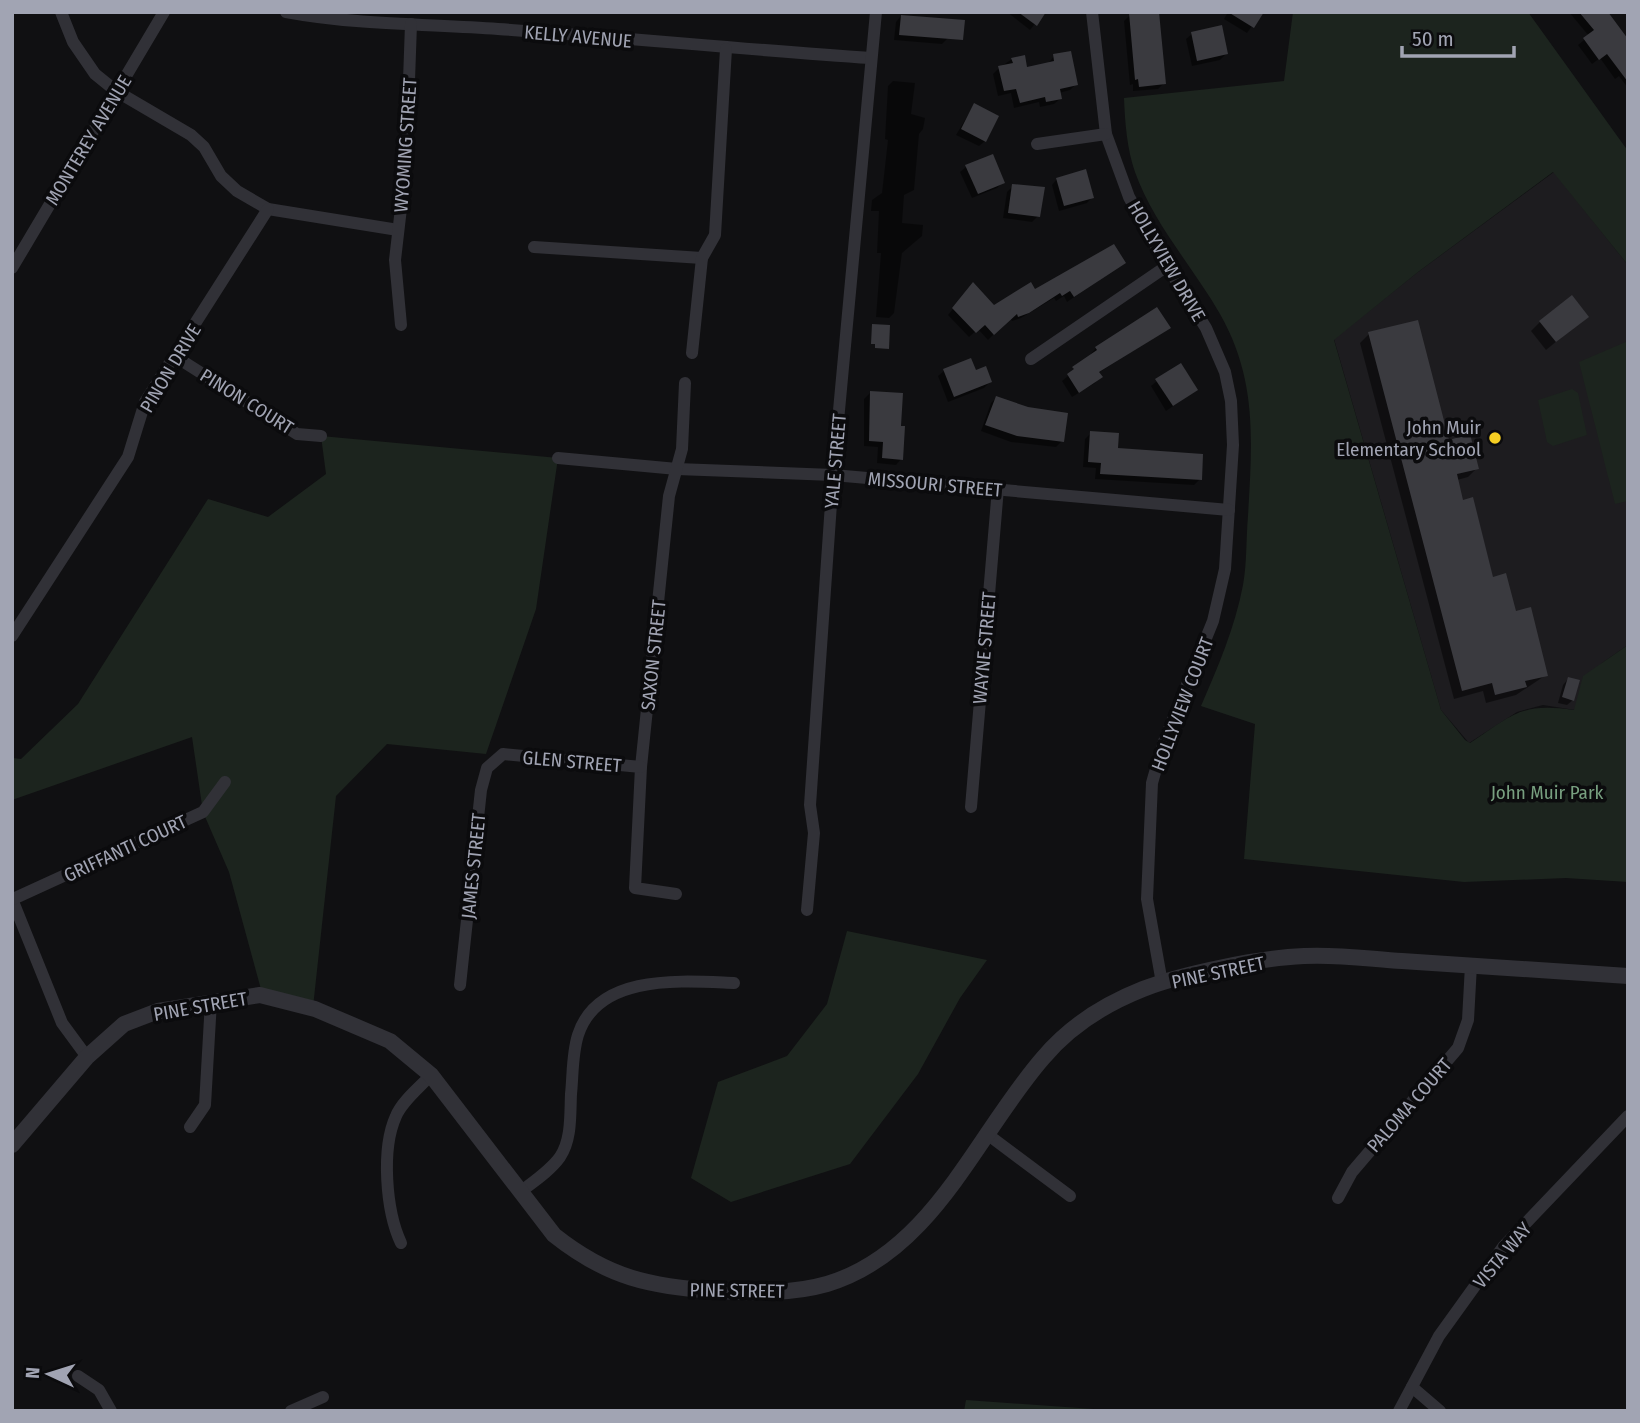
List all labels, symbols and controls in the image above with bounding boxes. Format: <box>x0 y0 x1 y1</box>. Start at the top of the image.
scale bar <box>1402 14 1514 58</box>
street label: KELLY AVENUE <box>523 20 633 53</box>
text: 50 m <box>1412 26 1454 52</box>
street label: MONTEREY AVENUE <box>41 71 136 209</box>
street label: WYOMING STREET <box>389 77 422 213</box>
street label: HOLLYVIEW DRIVE <box>1123 197 1210 326</box>
street label: PINON DRIVE <box>135 320 206 417</box>
street label: PINON COURT <box>196 364 298 439</box>
street label: YALE STREET <box>820 412 851 509</box>
place label: John Muir Elementary School <box>1336 416 1481 461</box>
marker: John Muir Elementary School <box>1487 430 1503 446</box>
street label: MISSOURI STREET <box>867 467 1003 502</box>
street label: WAYNE STREET <box>968 591 1001 705</box>
street label: SAXON STREET <box>636 598 671 711</box>
street label: HOLLYVIEW COURT <box>1146 634 1219 774</box>
street label: GLEN STREET <box>522 746 622 777</box>
park label: John Muir Park <box>1491 781 1604 804</box>
street label: GRIFFANTI COURT <box>60 810 190 887</box>
street label: JAMES STREET <box>457 812 490 920</box>
street label: PINE STREET <box>1169 951 1267 994</box>
street label: PINE STREET <box>152 987 249 1026</box>
street label: PALOMA COURT <box>1362 1053 1457 1157</box>
street label: VISTA WAY <box>1468 1217 1537 1293</box>
street label: PINE STREET <box>689 1278 785 1303</box>
north arrow <box>14 1339 84 1409</box>
text: N <box>21 1366 44 1379</box>

